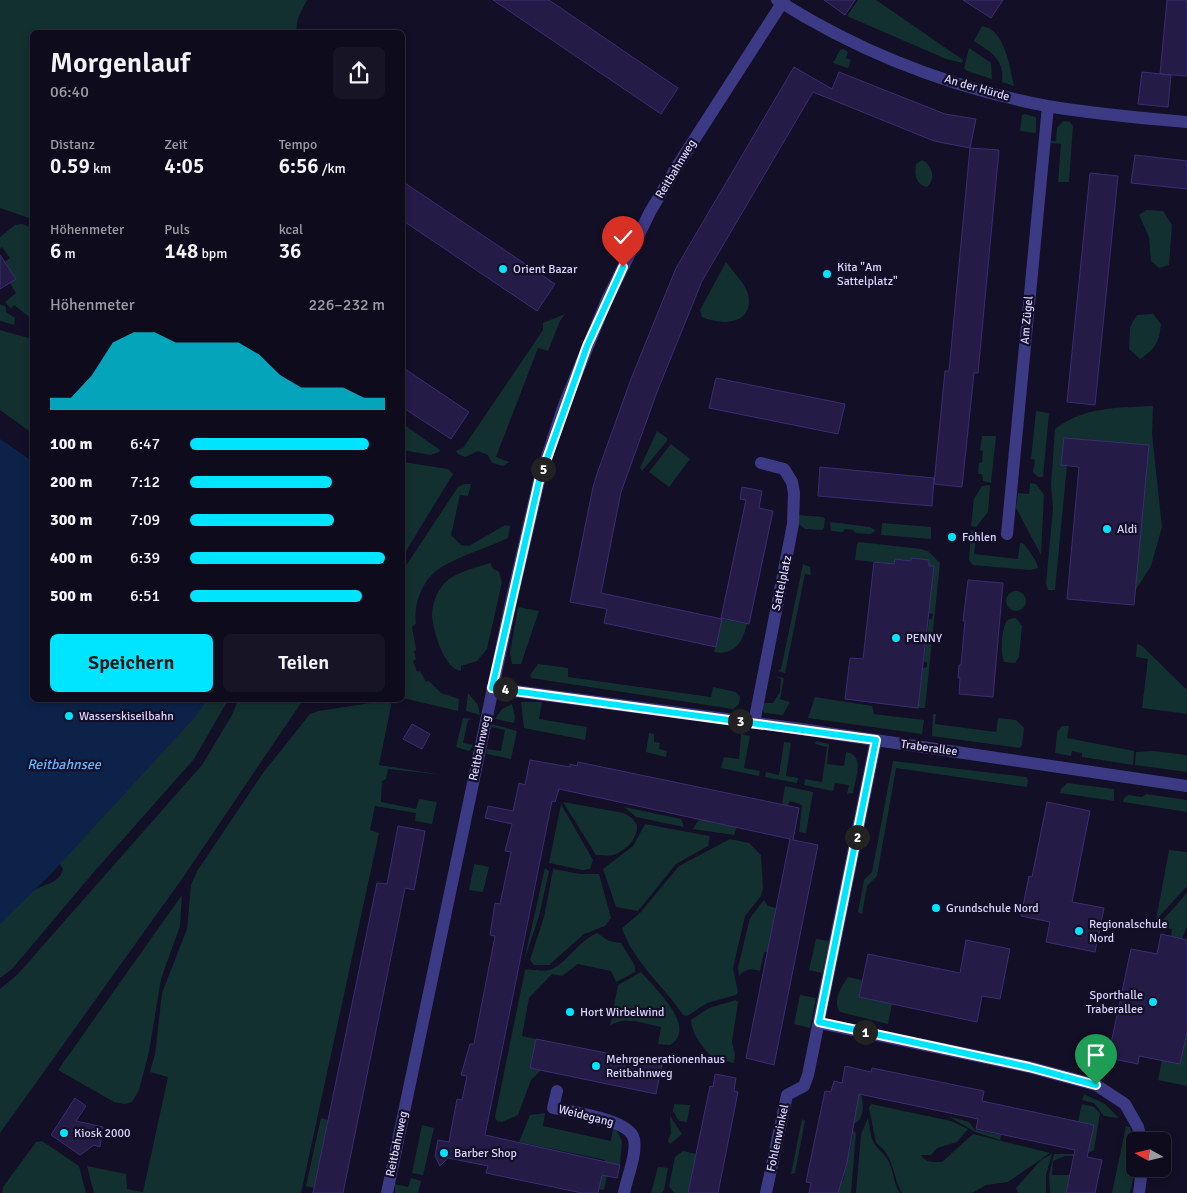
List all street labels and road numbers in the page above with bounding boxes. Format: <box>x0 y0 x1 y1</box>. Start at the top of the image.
street label: An der Hürde <box>943 72 1011 104</box>
street label: Reitbahnweg <box>652 137 700 201</box>
street label: Am Zügel <box>1017 295 1037 345</box>
street label: Sattelplatz <box>769 554 795 612</box>
street label: Reitbahnweg <box>466 714 494 782</box>
street label: Traberallee <box>900 737 958 759</box>
street label: Weidegang <box>557 1102 615 1130</box>
street label: Fohlenwinkel <box>764 1103 793 1173</box>
street label: Reitbahnweg <box>383 1110 411 1178</box>

